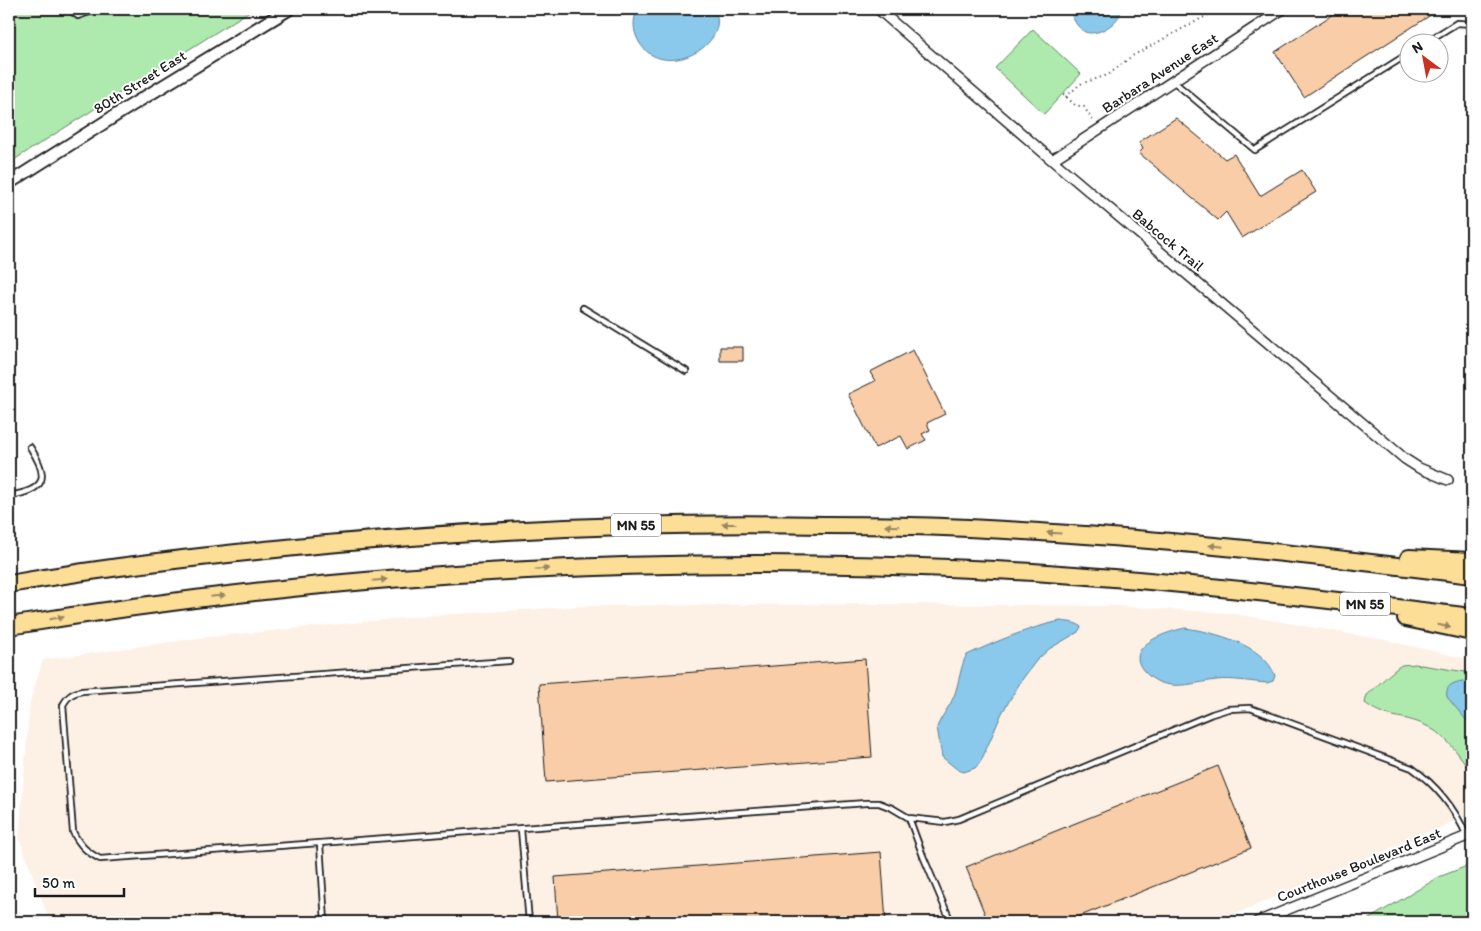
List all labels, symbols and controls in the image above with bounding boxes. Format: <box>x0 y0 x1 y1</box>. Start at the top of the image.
street label: Barbara Avenue East <box>1099 29 1222 117</box>
north arrow <box>1398 32 1448 82</box>
text: N <box>1409 38 1426 57</box>
street label: 80th Street East <box>90 46 190 118</box>
street label: Babcock Trail <box>1129 205 1208 276</box>
road number: MN 55 <box>611 514 661 536</box>
one-way arrow <box>721 520 737 528</box>
one-way arrow <box>884 522 900 530</box>
one-way arrow <box>1046 528 1062 536</box>
one-way arrow <box>1208 542 1224 550</box>
one-way arrow <box>534 565 550 573</box>
one-way arrow <box>372 575 388 583</box>
one-way arrow <box>210 592 226 600</box>
road number: MN 55 <box>1340 592 1390 616</box>
one-way arrow <box>49 613 65 621</box>
one-way arrow <box>1437 622 1452 630</box>
street label: Courthouse Boulevard East <box>1274 824 1444 906</box>
scale bar <box>35 866 124 898</box>
text: 50 m <box>42 874 75 892</box>

